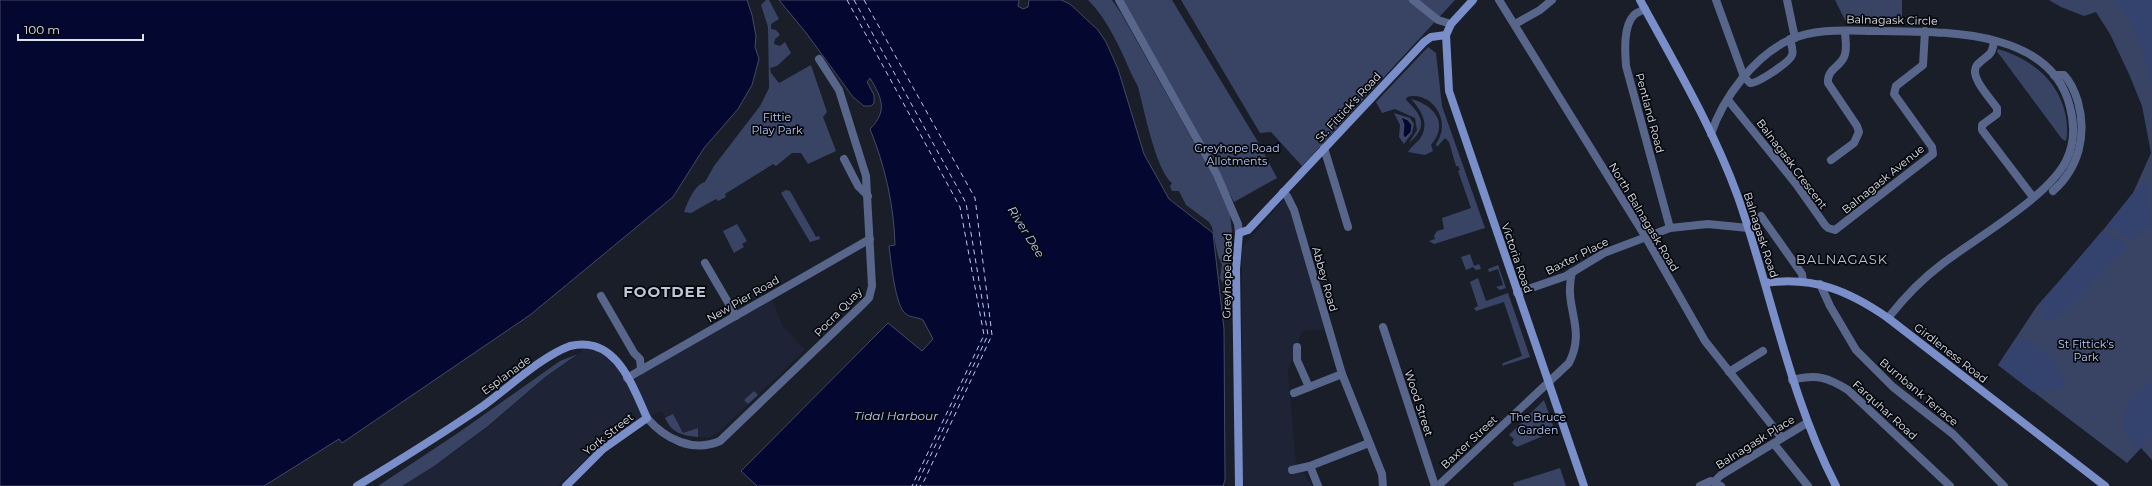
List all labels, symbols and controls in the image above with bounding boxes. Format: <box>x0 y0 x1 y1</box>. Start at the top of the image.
street label: Balnagask Circle <box>1846 12 1938 28</box>
scale bar <box>18 16 143 42</box>
text: 100 m <box>24 22 60 37</box>
street label: St. Fittick's Road <box>1312 69 1384 145</box>
street label: Pentland Road <box>1633 71 1667 155</box>
park label: Fittie Play Park <box>751 110 803 137</box>
street label: Balnagask Crescent <box>1754 116 1831 212</box>
park label: Greyhope Road Allotments <box>1194 141 1280 168</box>
street label: Balnagask Avenue <box>1839 141 1927 217</box>
street label: North Balnagask Road <box>1606 160 1682 274</box>
street label: Balnagask Road <box>1741 190 1781 280</box>
water label: River Dee <box>1005 203 1048 260</box>
street label: Victoria Road <box>1498 221 1536 295</box>
street label: Greyhope Road <box>1219 233 1235 319</box>
street label: Baxter Place <box>1543 234 1611 278</box>
street label: Abbey Road <box>1309 245 1341 313</box>
district label: BALNAGASK <box>1796 251 1888 267</box>
street label: New Pier Road <box>704 273 782 325</box>
district label: FOOTDEE <box>623 282 707 301</box>
street label: Pocra Quay <box>811 284 865 340</box>
street label: Girdleness Road <box>1912 320 1990 386</box>
park label: St Fittick's Park <box>2058 337 2115 364</box>
street label: Esplanade <box>479 352 534 398</box>
street label: Burnbank Terrace <box>1877 355 1961 429</box>
street label: Wood Street <box>1402 368 1436 438</box>
street label: Farquhar Road <box>1850 377 1920 443</box>
water label: Tidal Harbour <box>854 408 938 423</box>
street label: York Street <box>580 410 636 458</box>
park label: The Bruce Garden <box>1510 410 1566 437</box>
street label: Baxter Street <box>1438 412 1501 472</box>
street label: Balnagask Place <box>1713 412 1797 472</box>

